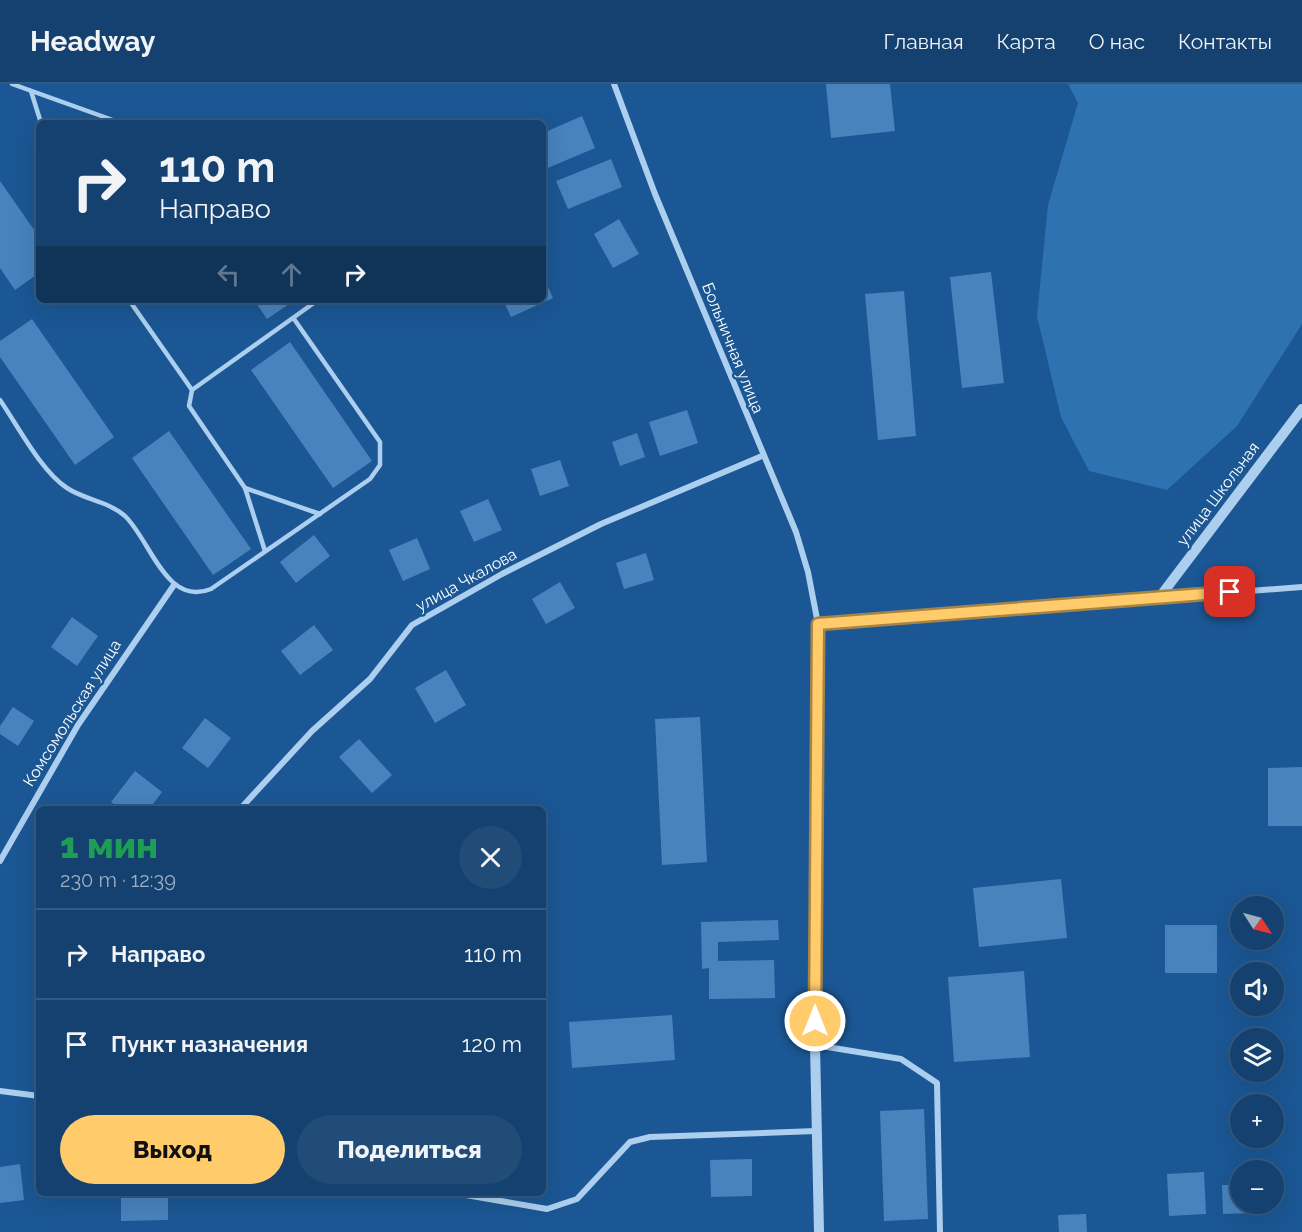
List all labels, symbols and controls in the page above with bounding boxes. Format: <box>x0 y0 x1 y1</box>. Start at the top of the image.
text: Headway <box>30 25 155 58</box>
text: Главная <box>884 29 964 54</box>
text: Карта <box>997 29 1056 54</box>
text: О нас <box>1089 29 1145 54</box>
text: Контакты <box>1178 29 1272 54</box>
text: 110 m <box>159 143 275 192</box>
icon: right <box>60 144 138 222</box>
text: Направо <box>159 193 271 224</box>
icon: left <box>212 258 245 291</box>
icon: ahead <box>275 258 308 291</box>
icon: right <box>338 258 371 291</box>
street label: Больничная улица <box>698 280 768 416</box>
street label: улица Школьная <box>1173 438 1263 550</box>
street label: улица Чкалова <box>412 544 520 616</box>
pin <box>1204 566 1255 617</box>
icon: arrive <box>1213 575 1246 608</box>
street label: Комсомольская улица <box>19 636 125 790</box>
text: 1 мин <box>60 824 158 866</box>
button: close <box>459 826 522 889</box>
text: 230 m · 12:39 <box>60 868 176 892</box>
north arrow <box>1230 896 1284 950</box>
map controls <box>1230 896 1284 1214</box>
icon: right <box>60 938 93 971</box>
text: Направо <box>111 941 205 967</box>
text: 110 m <box>464 941 522 967</box>
button: sound <box>1230 962 1284 1016</box>
position arrow <box>783 989 847 1053</box>
icon: arrive <box>60 1028 93 1061</box>
button: layers <box>1230 1028 1284 1082</box>
text: Пункт назначения <box>111 1031 308 1057</box>
text: 120 m <box>462 1031 522 1057</box>
button: + <box>1230 1094 1284 1148</box>
button: Выход <box>60 1115 285 1184</box>
button: Поделиться <box>297 1115 522 1184</box>
button: − <box>1230 1160 1284 1214</box>

